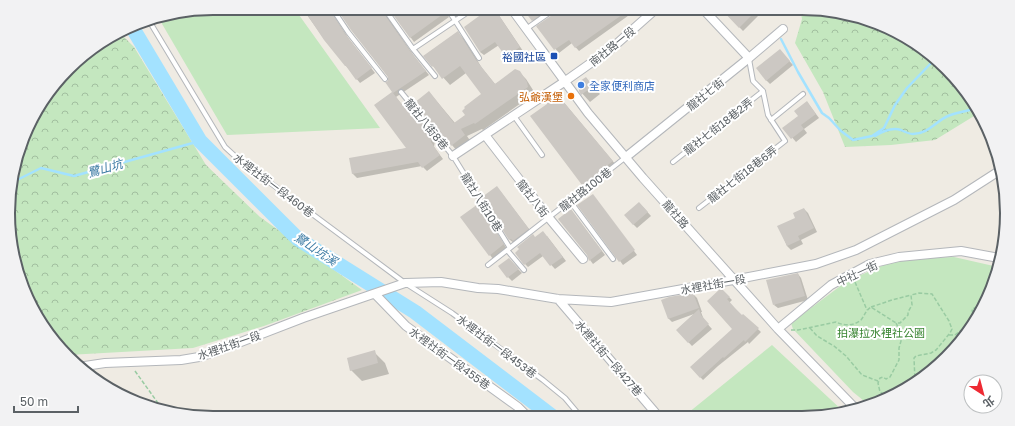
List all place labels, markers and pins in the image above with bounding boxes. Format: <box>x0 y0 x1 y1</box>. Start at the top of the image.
place label: 裕國社區 <box>502 50 546 63</box>
marker: 裕國社區 <box>549 51 559 61</box>
place label: 全家便利商店 <box>589 79 655 92</box>
marker: 全家便利商店 <box>576 80 586 90</box>
place label: 弘爺漢堡 <box>519 90 563 103</box>
marker: 弘爺漢堡 <box>566 91 576 101</box>

